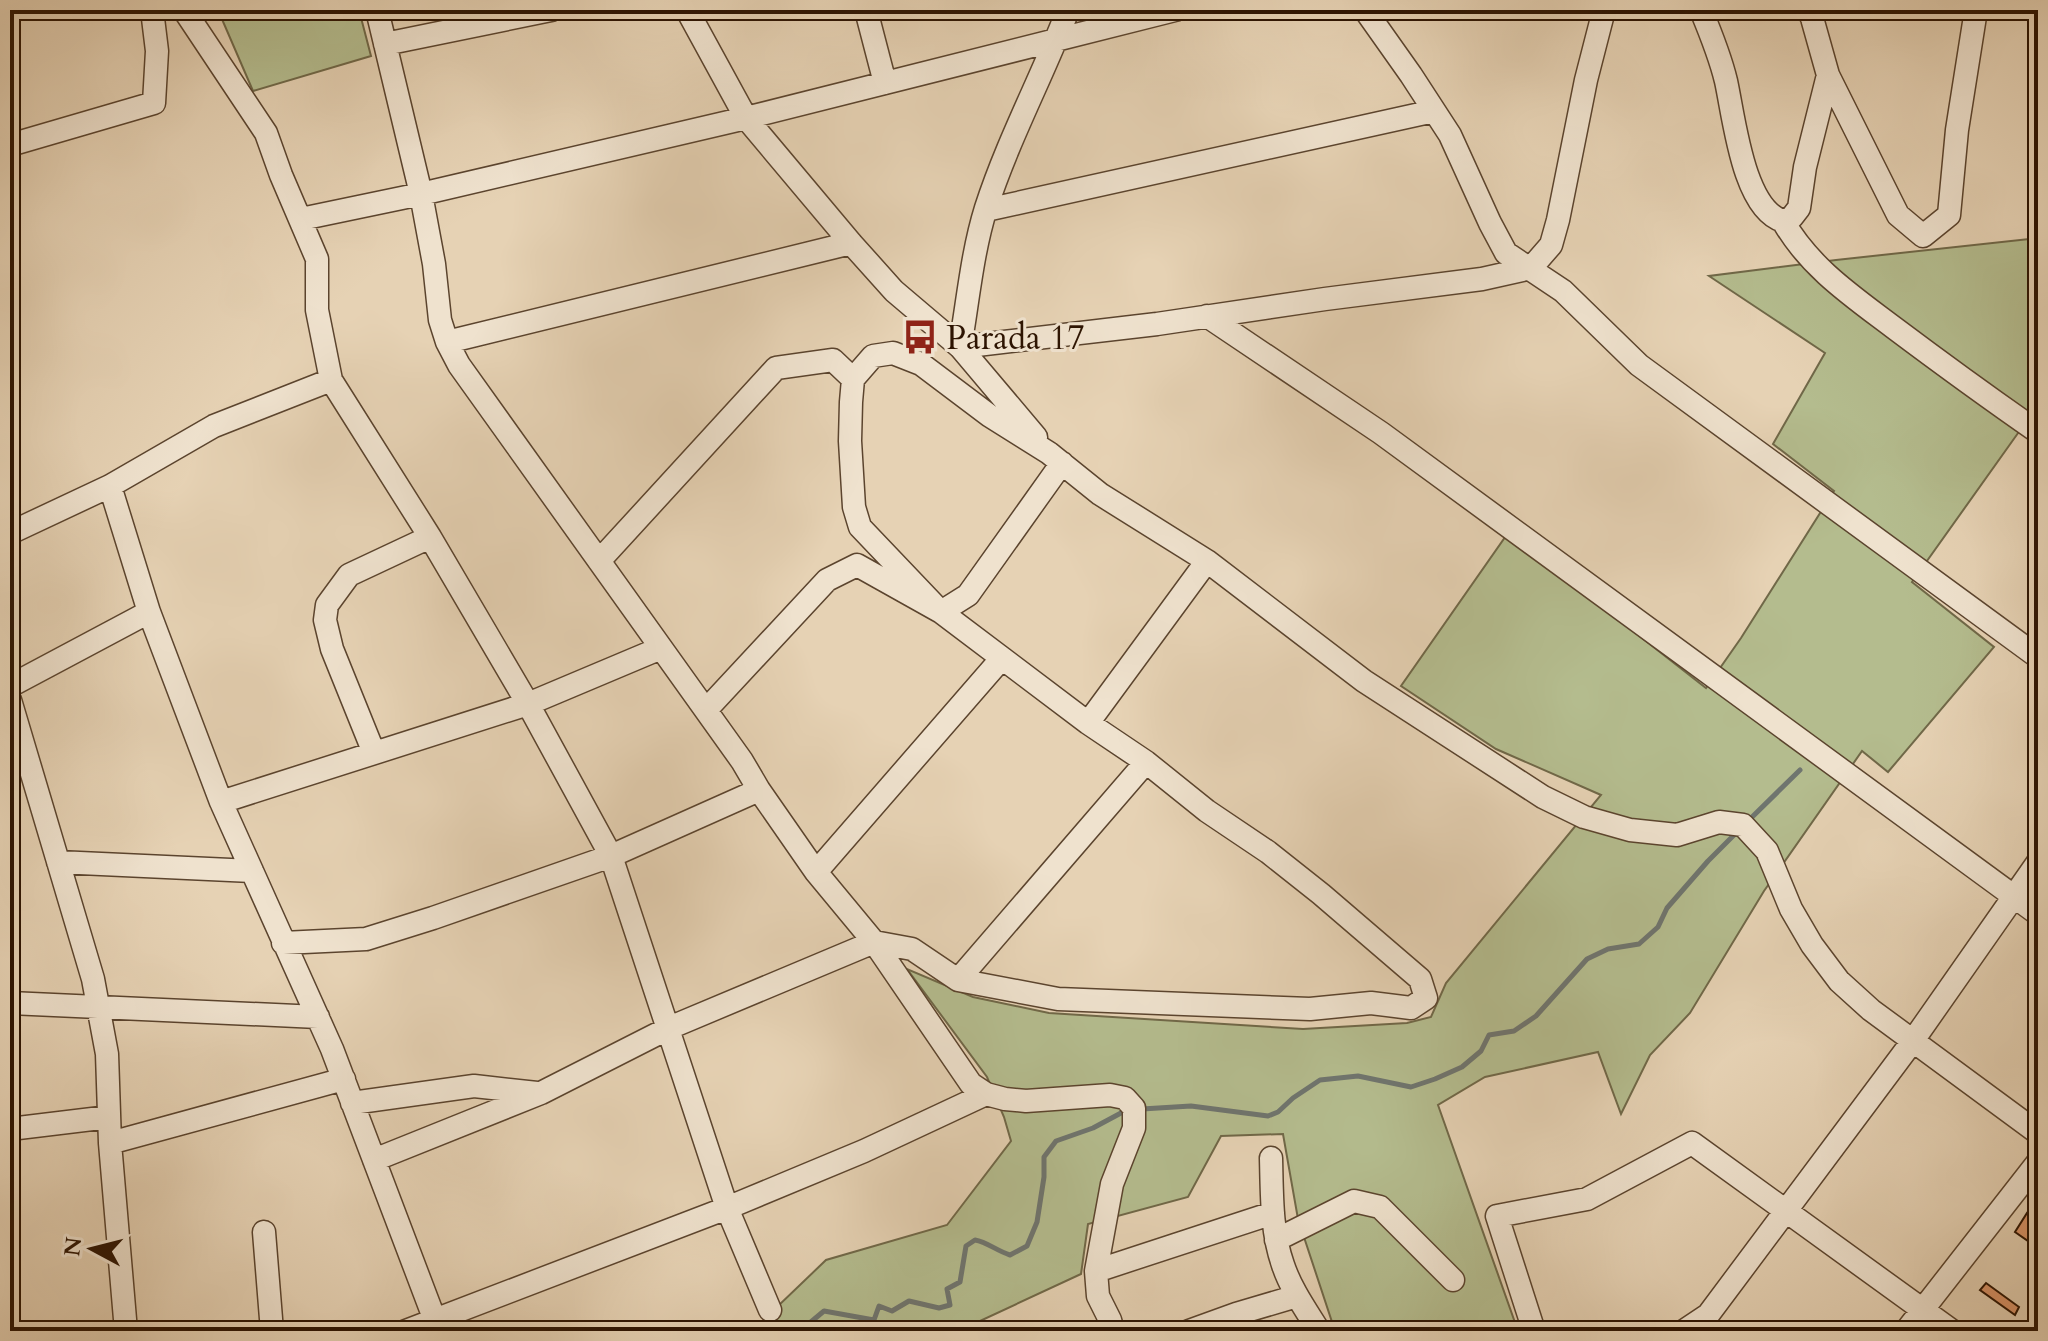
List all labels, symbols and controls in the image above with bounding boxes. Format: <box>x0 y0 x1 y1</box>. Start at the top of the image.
place label: Parada 17 <box>946 315 1085 361</box>
bus stop icon: Parada 17 <box>901 318 939 356</box>
north arrow <box>52 1209 132 1289</box>
text: N <box>57 1235 89 1258</box>

